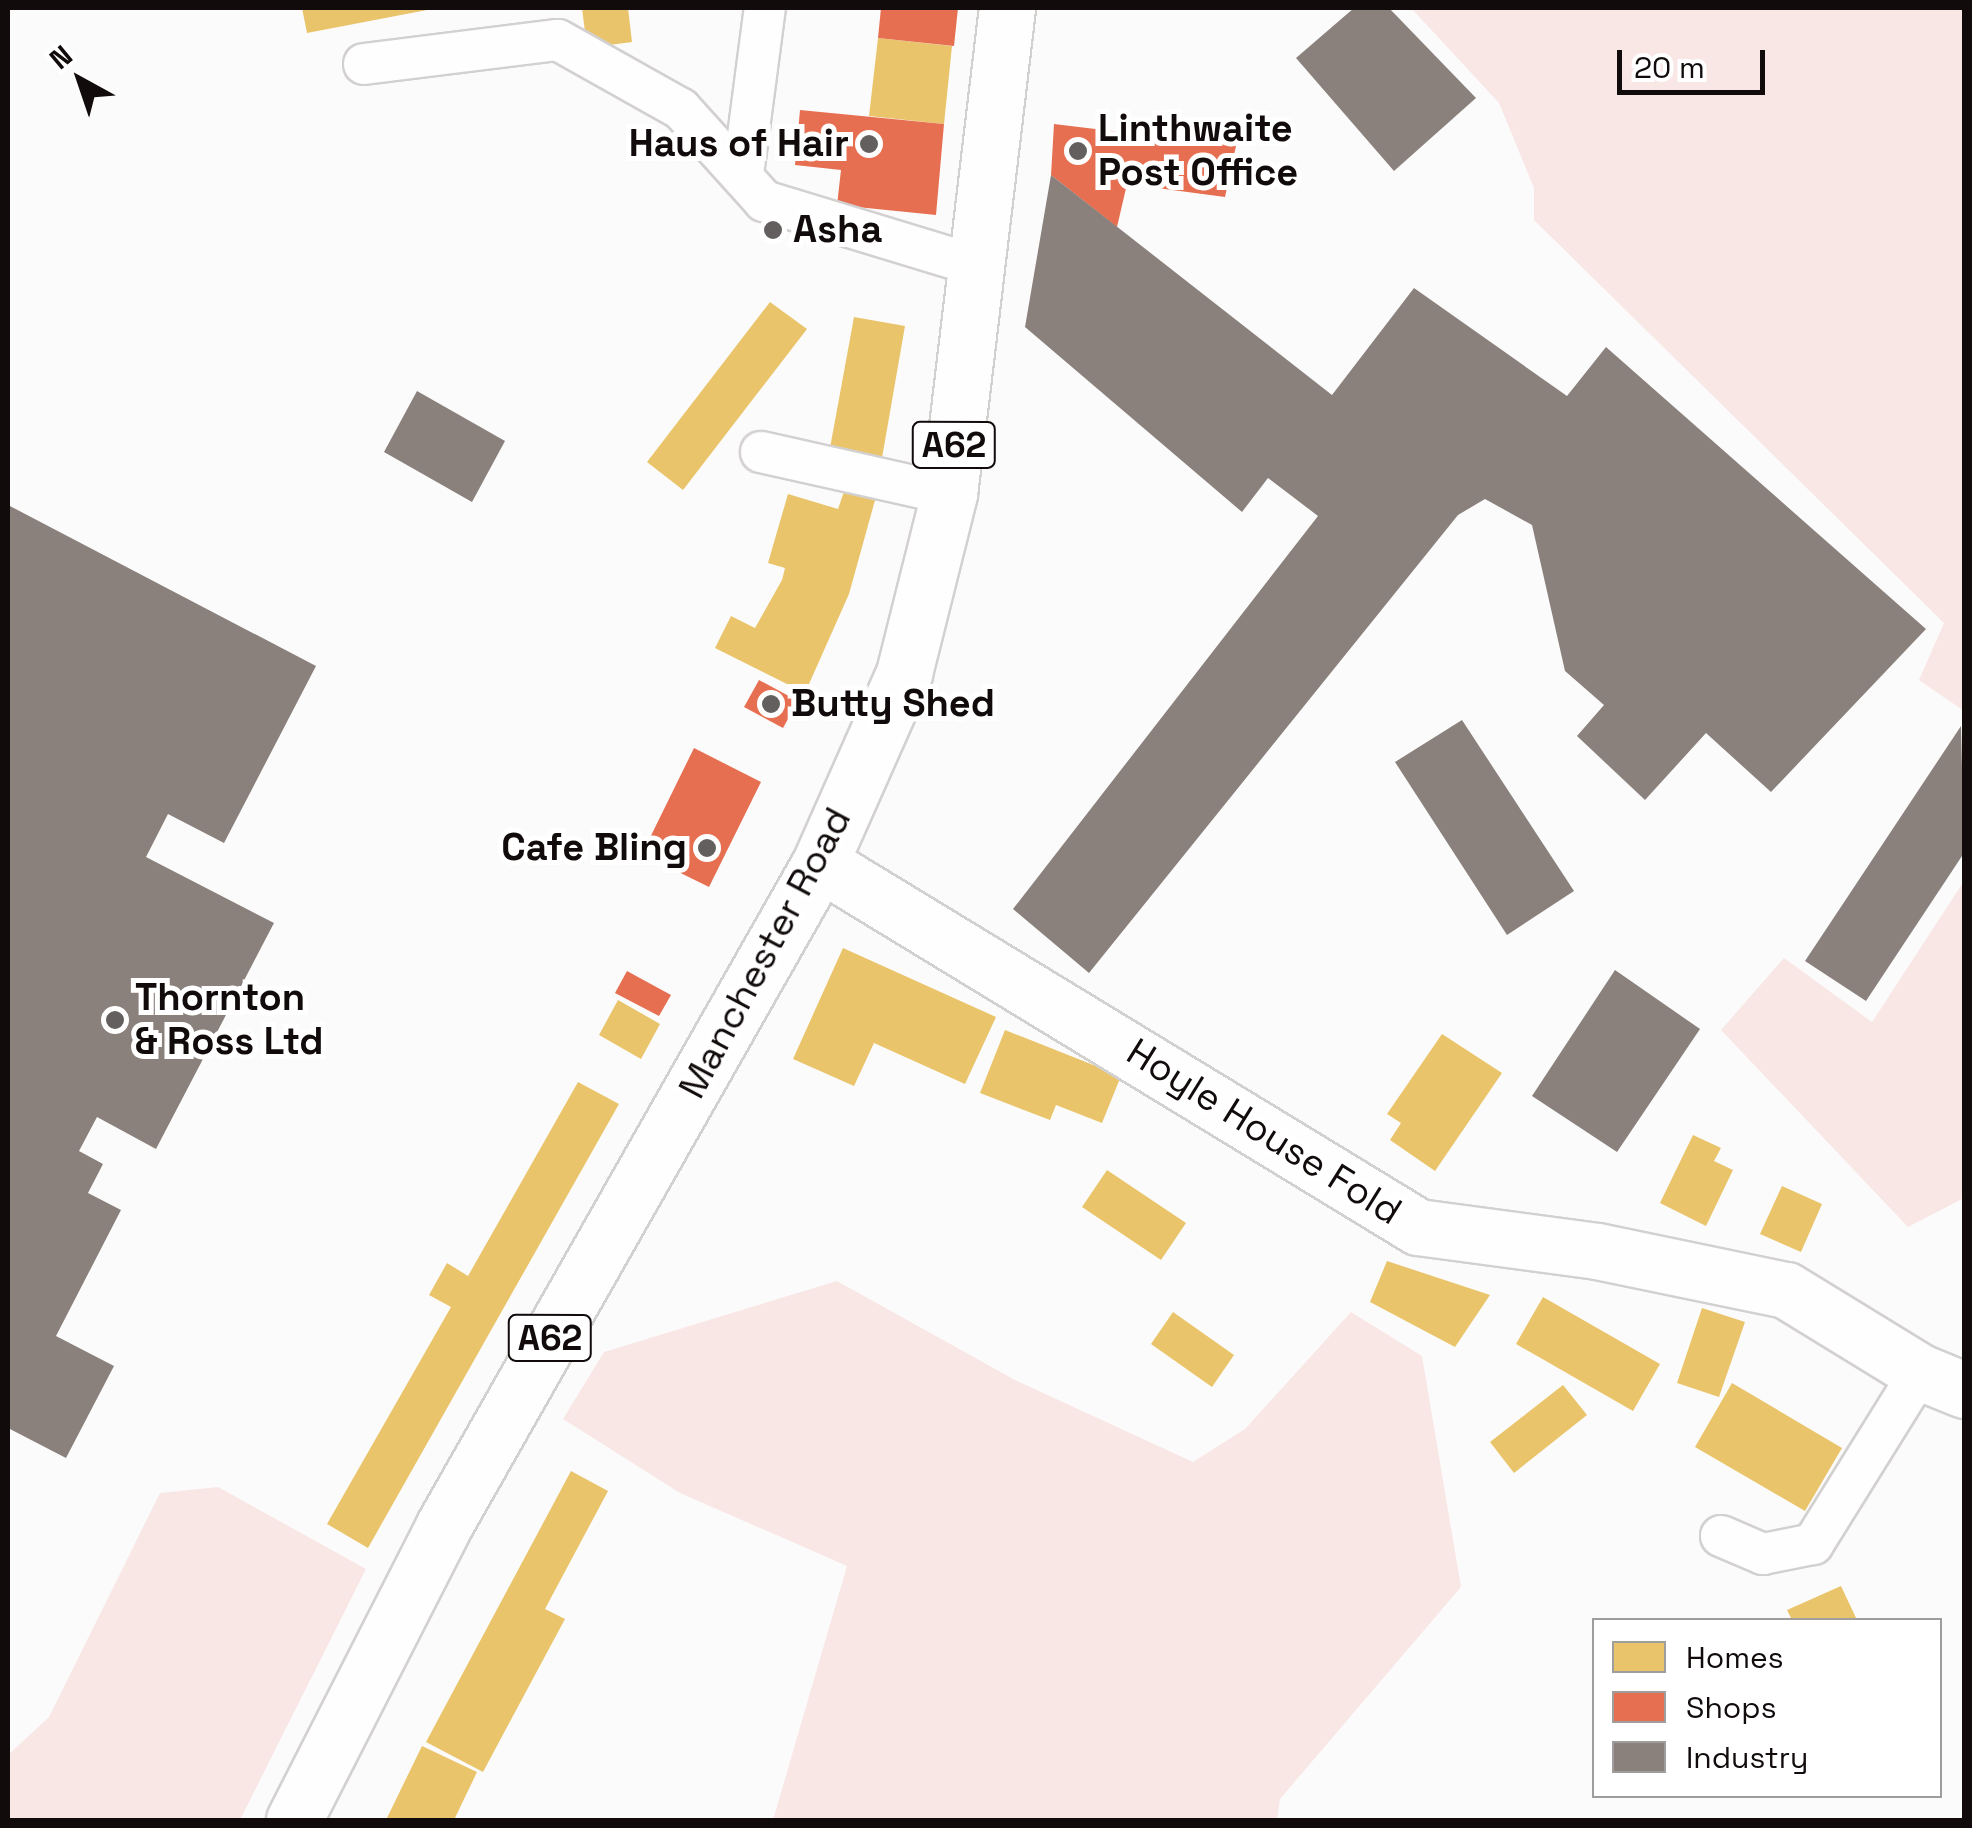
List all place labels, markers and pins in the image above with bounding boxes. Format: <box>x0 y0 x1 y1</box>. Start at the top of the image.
place label: Linthwaite Post Office <box>1098 106 1298 195</box>
place label: Haus of Hair <box>629 121 849 167</box>
marker: Haus of Hair <box>858 133 880 155</box>
marker: Linthwaite Post Office <box>1067 140 1089 162</box>
place label: Asha <box>793 207 882 253</box>
marker: Asha <box>762 219 784 241</box>
place label: Butty Shed <box>791 681 995 727</box>
marker: Butty Shed <box>760 693 782 715</box>
place label: Cafe Bling <box>501 825 687 871</box>
marker: Cafe Bling <box>696 837 718 859</box>
place label: Thornton & Ross Ltd <box>135 975 324 1064</box>
marker: Thornton & Ross Ltd <box>104 1009 126 1031</box>

